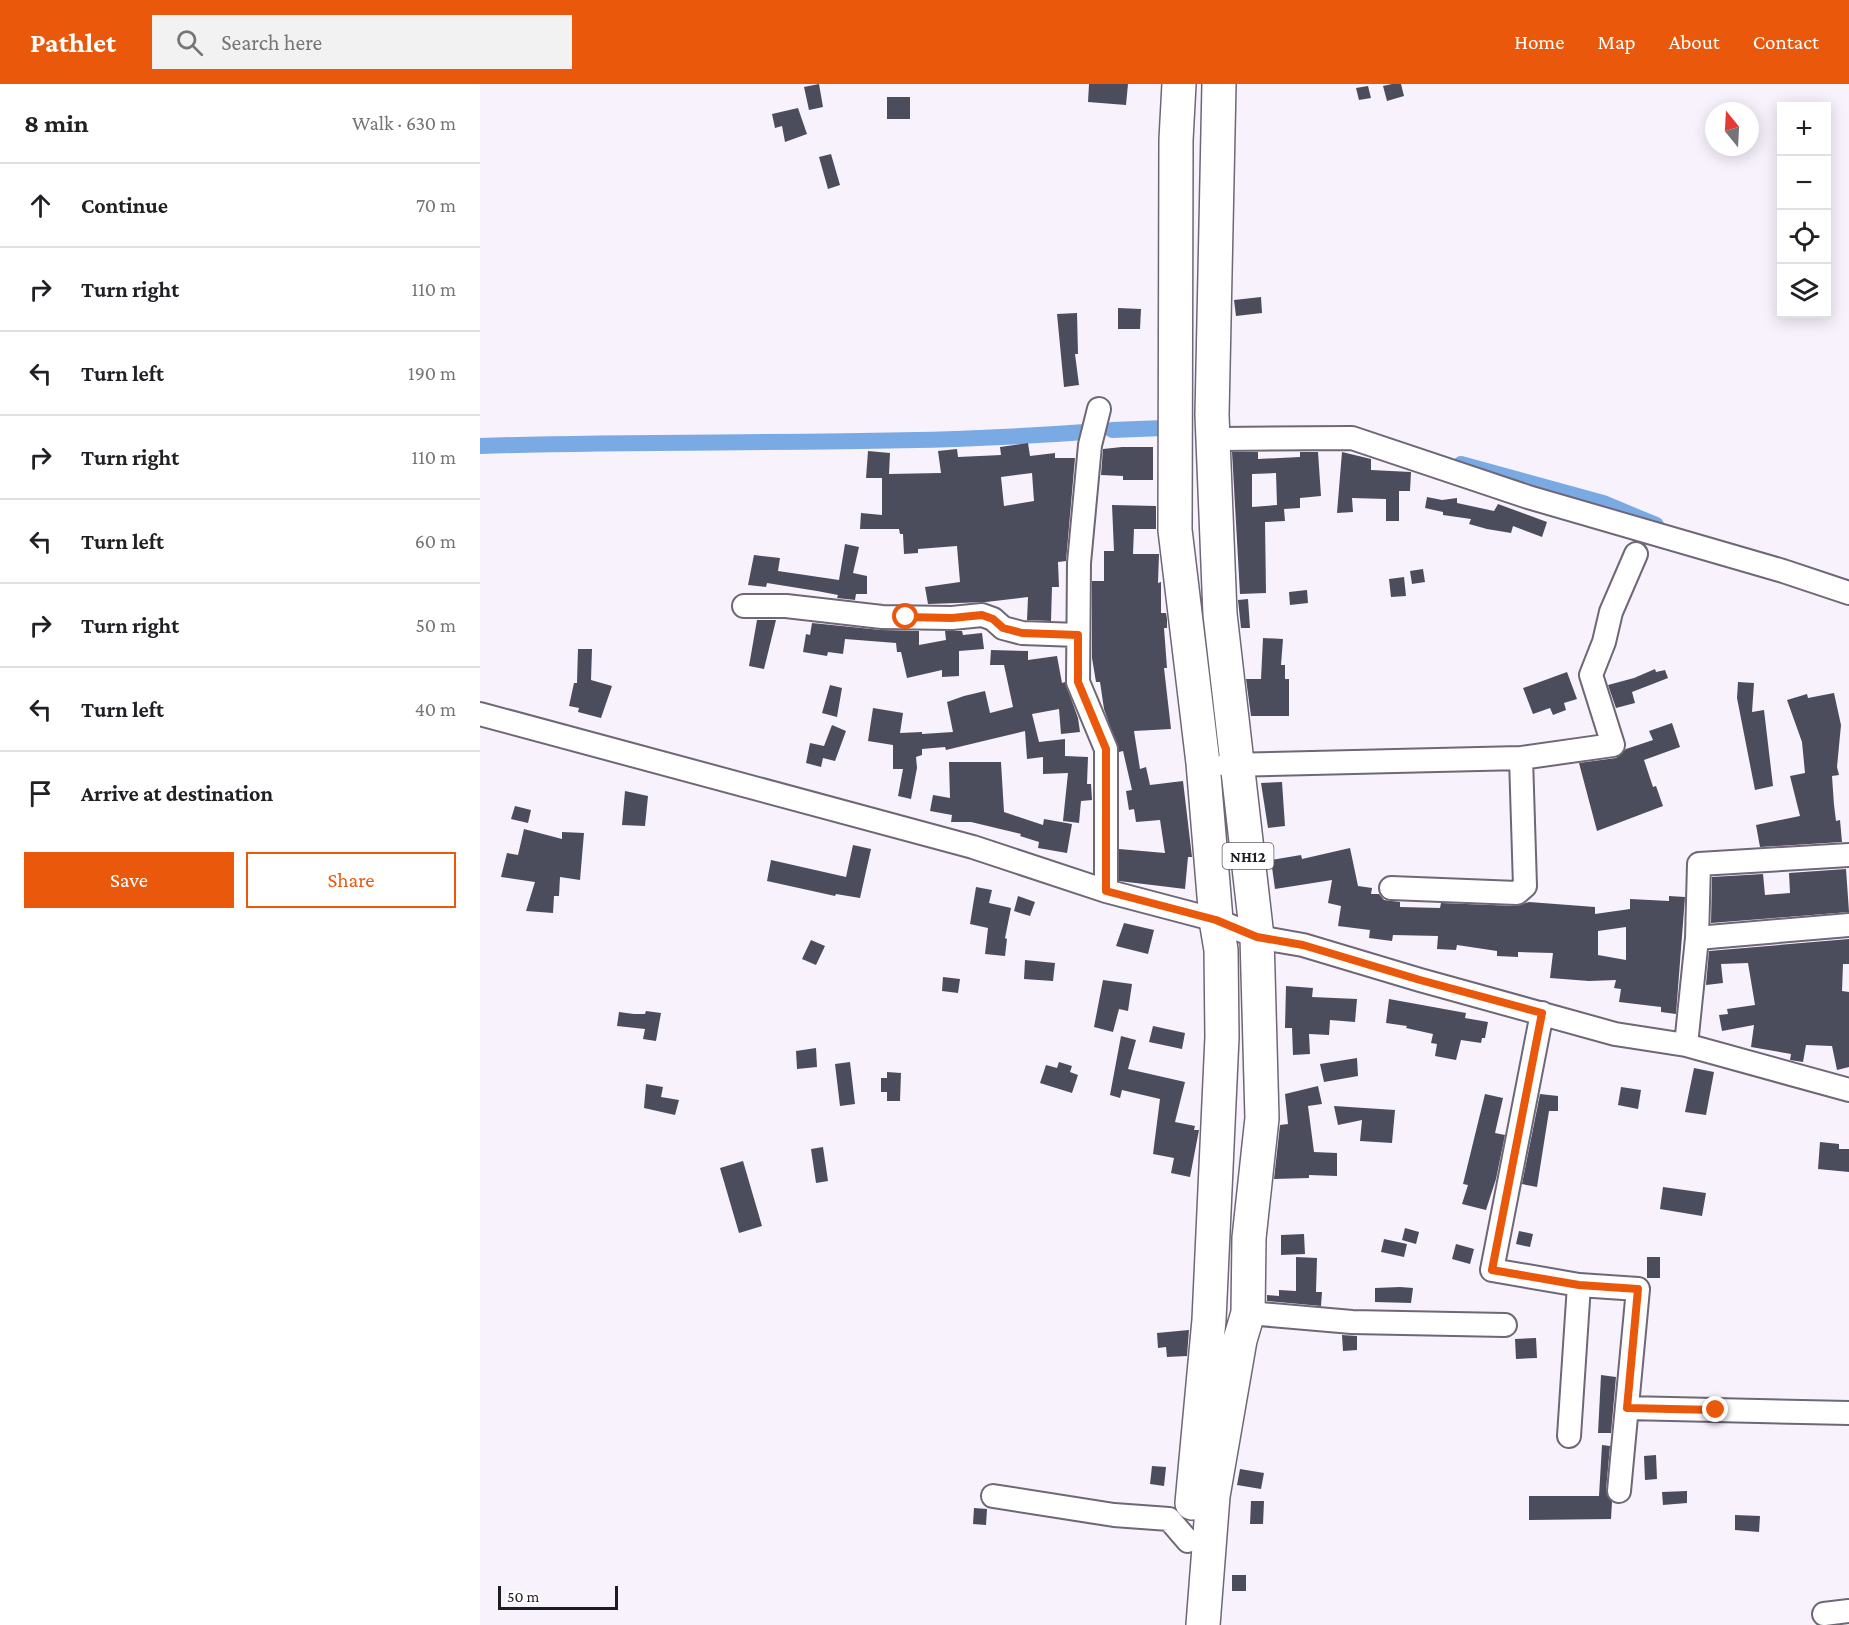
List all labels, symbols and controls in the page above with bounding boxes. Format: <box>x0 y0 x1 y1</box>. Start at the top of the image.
search box <box>152 15 572 69</box>
icon: search <box>173 26 206 59</box>
text: Pathlet <box>30 27 116 58</box>
text: Search here <box>221 30 322 55</box>
text: Home <box>1514 30 1564 54</box>
text: Map <box>1597 30 1636 54</box>
text: About <box>1669 30 1720 54</box>
text: Contact <box>1753 30 1819 54</box>
north arrow <box>1705 102 1759 156</box>
map controls <box>1777 102 1831 318</box>
button: + <box>1777 102 1831 156</box>
text: 8 min <box>24 109 89 138</box>
text: Walk · 630 m <box>352 112 456 134</box>
button: − <box>1777 156 1831 210</box>
icon: ahead <box>24 189 57 222</box>
text: Continue <box>81 193 168 218</box>
text: 70 m <box>416 194 456 216</box>
button: locate <box>1777 210 1831 264</box>
button: layers <box>1777 264 1831 318</box>
icon: right <box>24 273 57 306</box>
text: Turn right <box>81 277 179 302</box>
text: 110 m <box>412 278 456 300</box>
icon: left <box>24 357 57 390</box>
text: Turn left <box>81 361 164 386</box>
text: 190 m <box>408 362 456 384</box>
icon: right <box>24 441 57 474</box>
text: Turn right <box>81 445 179 470</box>
text: 110 m <box>412 446 456 468</box>
icon: left <box>24 525 57 558</box>
text: Turn left <box>81 529 164 554</box>
text: 60 m <box>415 530 456 552</box>
route start <box>892 603 918 629</box>
icon: right <box>24 609 57 642</box>
text: Turn right <box>81 613 179 638</box>
text: 50 m <box>415 614 456 636</box>
icon: left <box>24 693 57 726</box>
text: Turn left <box>81 697 164 722</box>
text: 40 m <box>415 698 456 720</box>
icon: arrive <box>24 777 57 810</box>
text: Arrive at destination <box>81 781 273 806</box>
road number: NH12 <box>1222 843 1274 869</box>
button: Save <box>24 852 234 908</box>
button: Share <box>246 852 456 908</box>
route end <box>1702 1396 1728 1422</box>
scale bar <box>498 1583 618 1610</box>
text: 50 m <box>507 1588 539 1605</box>

